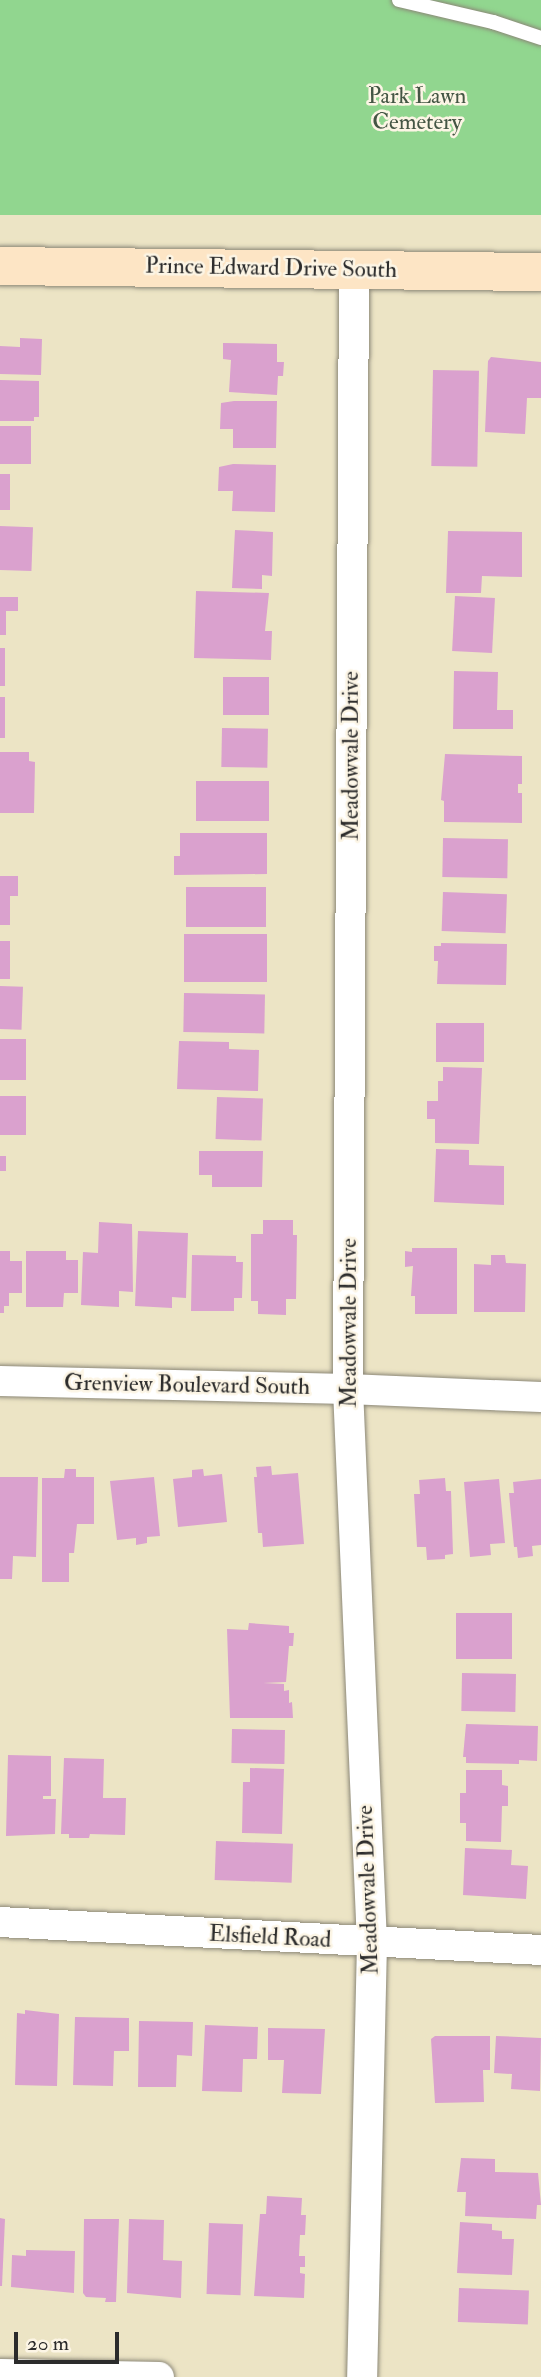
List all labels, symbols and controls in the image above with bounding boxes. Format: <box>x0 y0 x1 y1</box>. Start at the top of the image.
park label: Park Lawn Cemetery <box>368 82 466 136</box>
street label: Prince Edward Drive South <box>145 252 397 284</box>
street label: Meadowvale Drive <box>337 671 365 841</box>
street label: Meadowvale Drive <box>335 1238 363 1408</box>
street label: Grenview Boulevard South <box>64 1369 310 1401</box>
street label: Meadowvale Drive <box>351 1805 385 1975</box>
street label: Elsfield Road <box>208 1920 332 1954</box>
scale bar <box>18 2318 122 2362</box>
text: 20 m <box>27 2330 69 2357</box>

